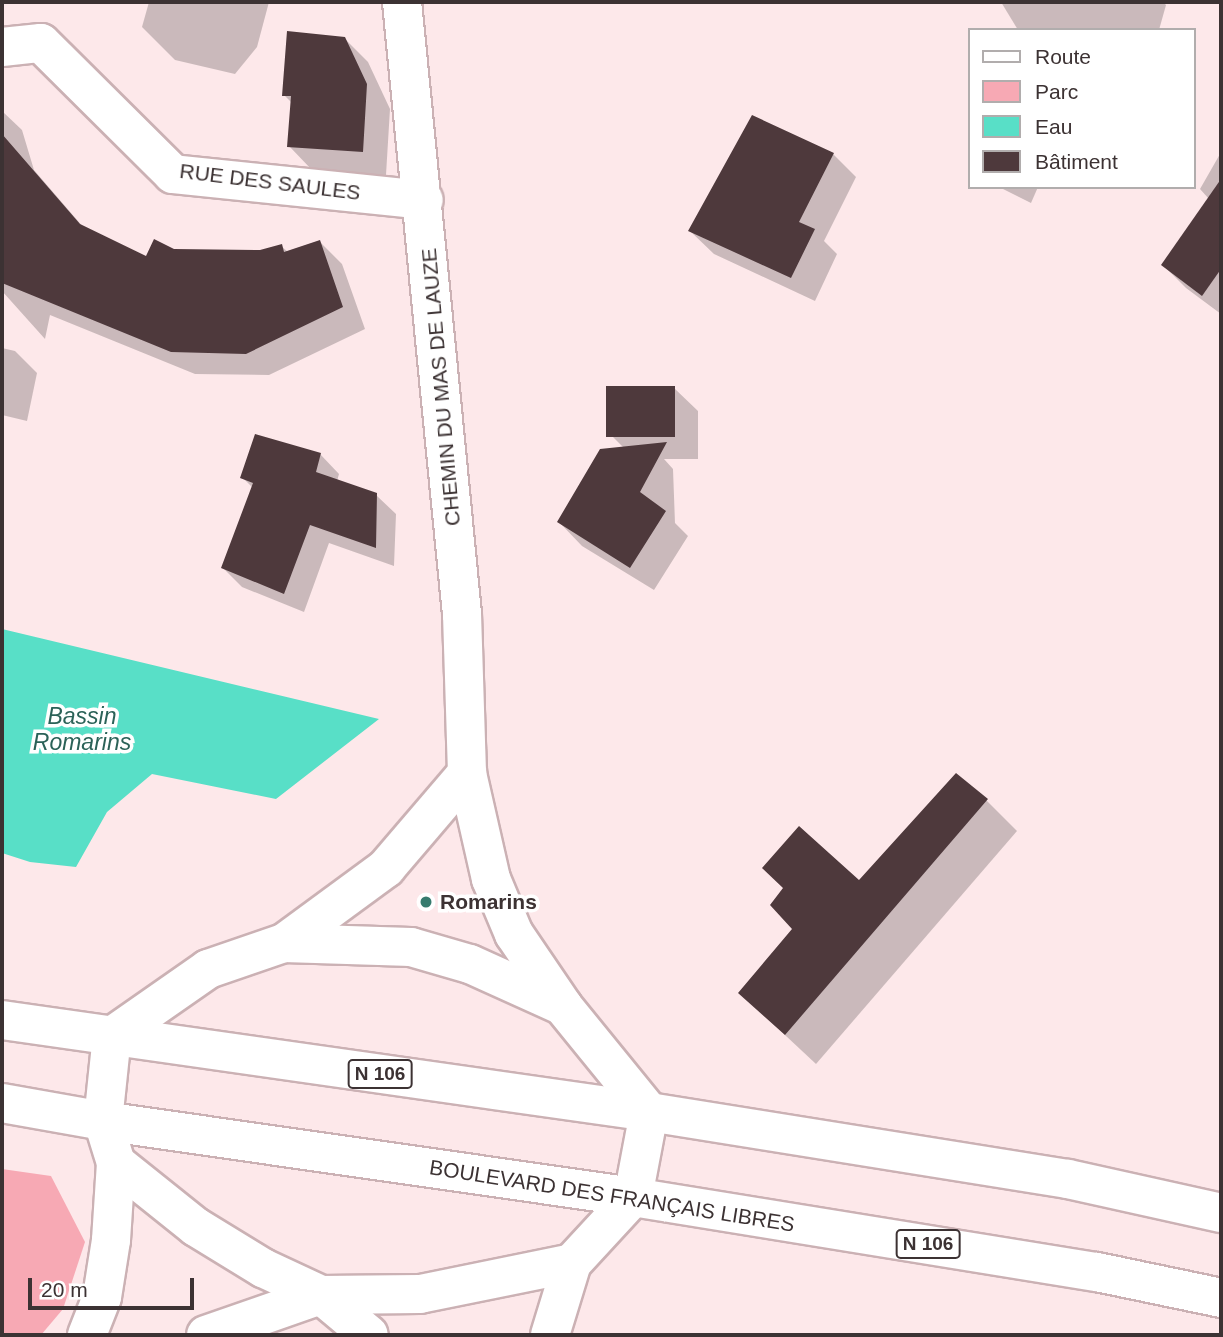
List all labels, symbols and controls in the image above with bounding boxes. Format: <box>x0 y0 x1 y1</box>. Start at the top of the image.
legend <box>968 28 1195 189</box>
text: Route <box>1035 45 1091 68</box>
text: Parc <box>1035 80 1078 103</box>
text: Eau <box>1035 115 1072 138</box>
text: Bâtiment <box>1035 150 1118 173</box>
street label: RUE DES SAULES <box>178 158 362 206</box>
street label: CHEMIN DU MAS DE LAUZE <box>416 247 466 527</box>
water label: Bassin Romarins <box>33 702 131 756</box>
place label: Romarins <box>440 889 537 915</box>
marker: Romarins <box>418 894 434 910</box>
road number: N 106 <box>347 1058 413 1090</box>
street label: BOULEVARD DES FRANÇAIS LIBRES <box>428 1155 796 1237</box>
road number: N 106 <box>895 1228 961 1260</box>
scale bar <box>32 1264 198 1308</box>
text: 20 m <box>41 1278 88 1301</box>

